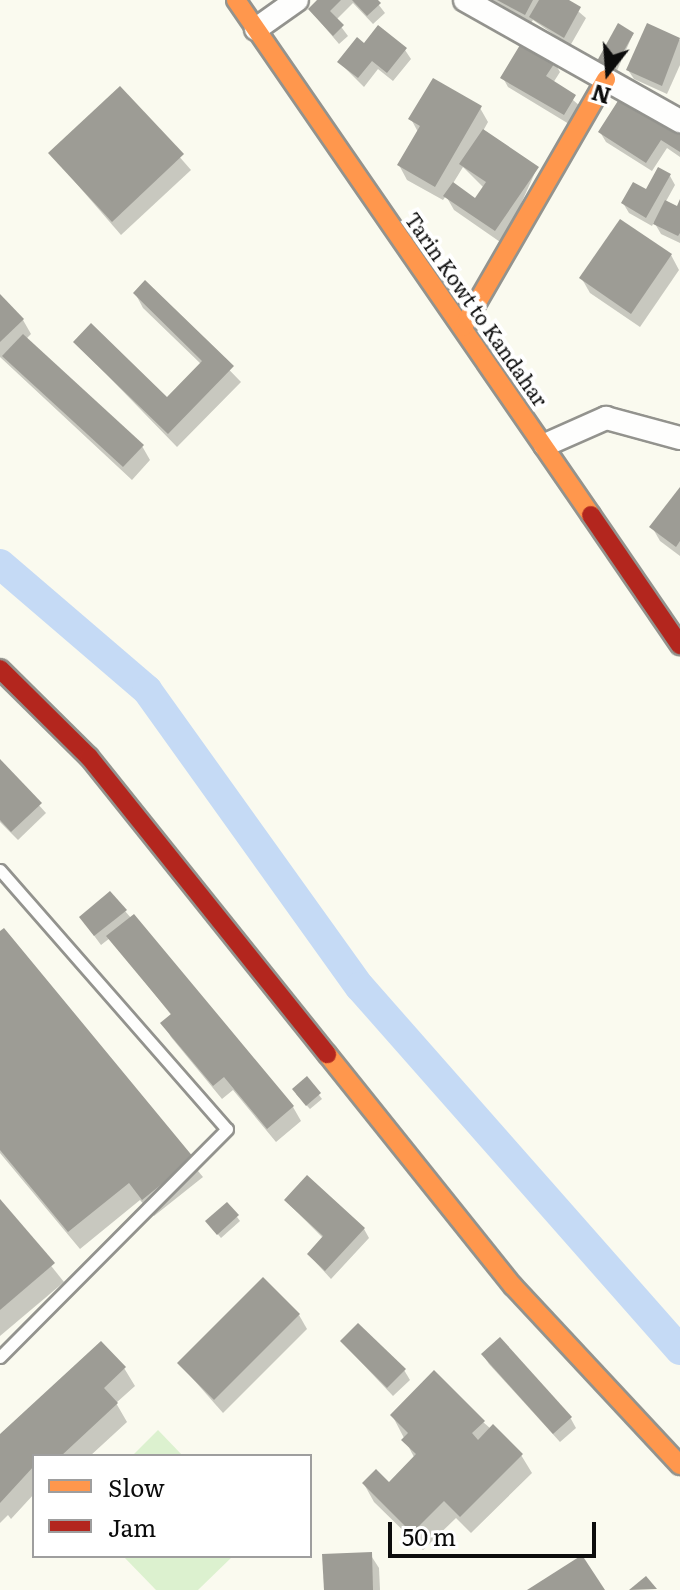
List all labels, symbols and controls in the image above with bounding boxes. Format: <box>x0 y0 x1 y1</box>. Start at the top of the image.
north arrow <box>568 32 648 112</box>
text: N <box>587 77 614 114</box>
street label: Tarin Kowt to Kandahar <box>401 207 553 411</box>
legend <box>32 1454 312 1558</box>
text: Slow <box>108 1469 165 1504</box>
scale bar <box>392 1506 600 1556</box>
text: Jam <box>108 1509 156 1544</box>
text: 50 m <box>402 1518 456 1553</box>

